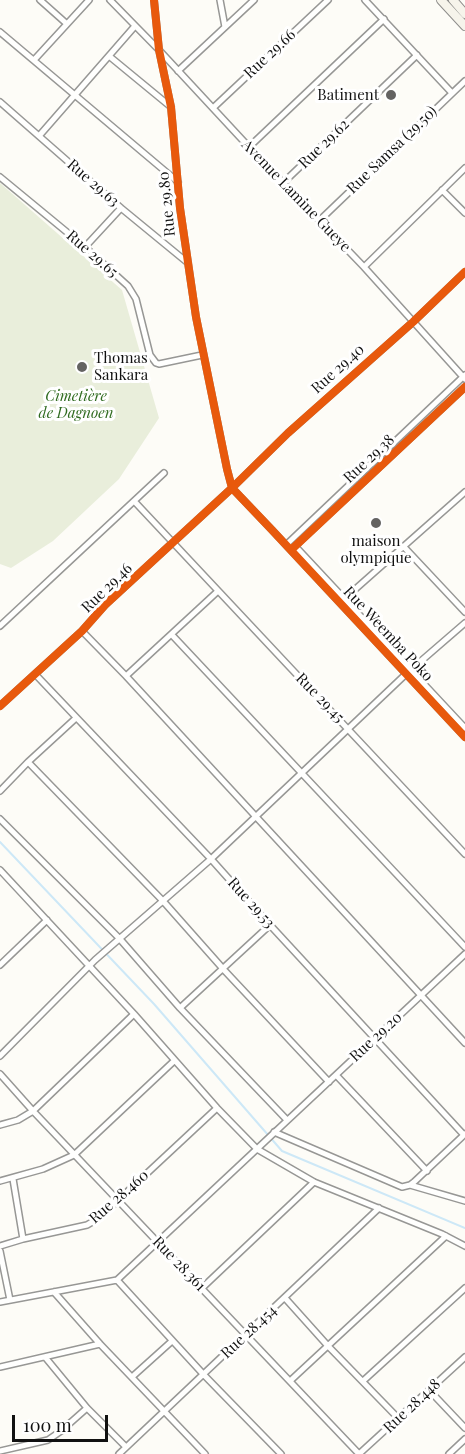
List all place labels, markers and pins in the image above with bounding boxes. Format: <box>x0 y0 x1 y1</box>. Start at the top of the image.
place label: Batiment <box>317 86 379 104</box>
marker: Batiment <box>384 88 398 102</box>
place label: Thomas Sankara <box>94 349 148 384</box>
marker: Thomas Sankara <box>75 360 89 374</box>
marker: maison olympique <box>369 516 383 530</box>
place label: maison olympique <box>340 532 412 567</box>

